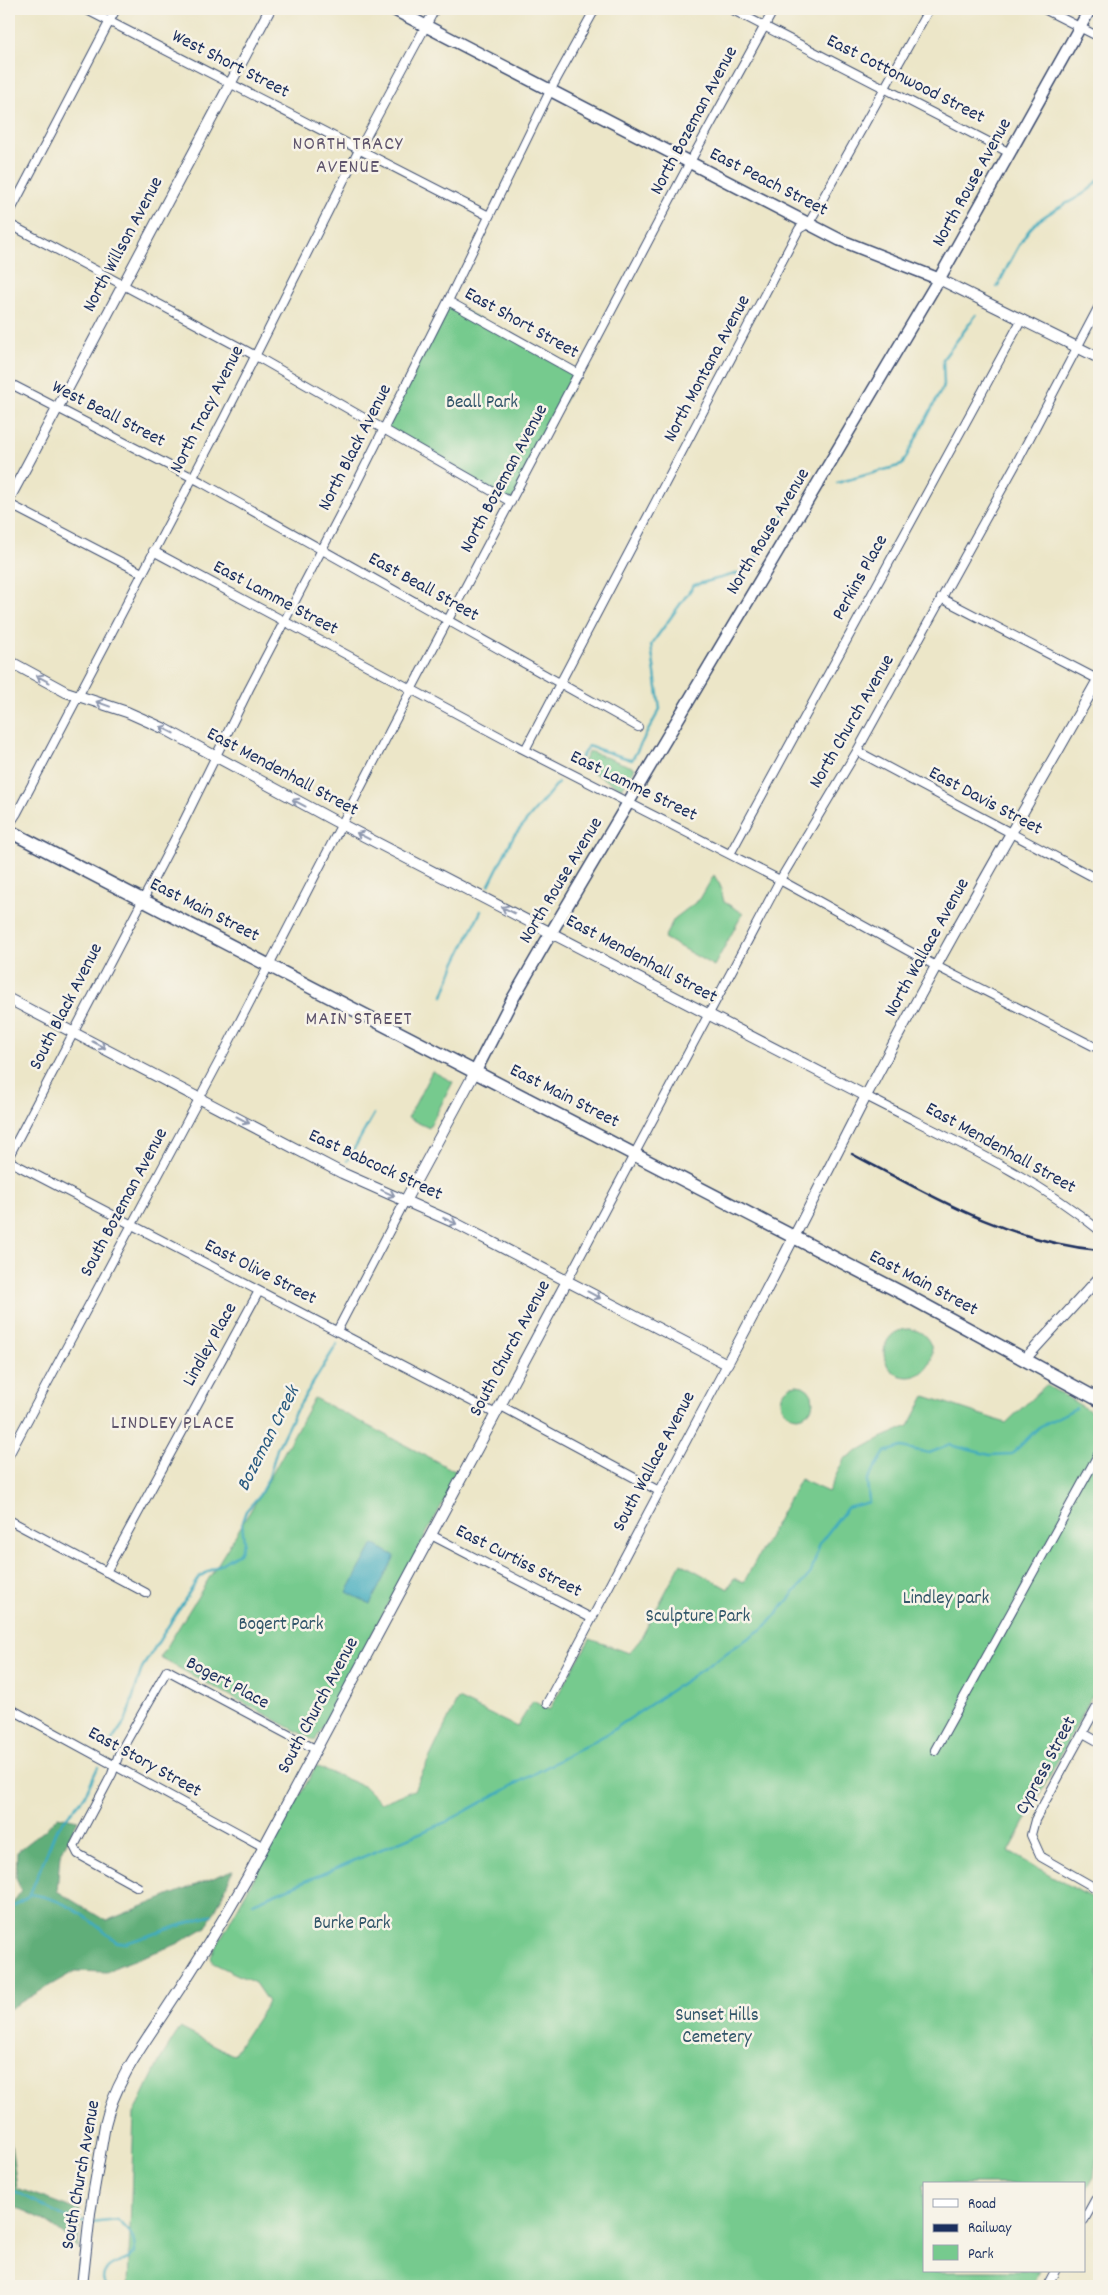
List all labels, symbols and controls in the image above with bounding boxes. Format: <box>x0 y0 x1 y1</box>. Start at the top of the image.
street label: West Short Street <box>167 24 293 106</box>
street label: East Cottonwood Street <box>821 28 989 132</box>
street label: North Bozeman Avenue <box>644 42 746 200</box>
street label: North Rouse Avenue <box>926 114 1020 252</box>
district label: NORTH TRACY AVENUE <box>293 131 403 182</box>
street label: East Peach Street <box>704 142 832 224</box>
street label: North Willson Avenue <box>77 172 171 318</box>
street label: East Short Street <box>459 281 583 367</box>
street label: North Montana Avenue <box>658 291 758 447</box>
street label: North Tracy Avenue <box>164 341 252 479</box>
street label: West Beall Street <box>46 375 170 455</box>
street label: North Black Avenue <box>312 380 400 516</box>
park label: Beall Park <box>446 390 518 417</box>
street label: North Bozeman Avenue <box>454 400 556 558</box>
street label: North Rouse Avenue <box>720 464 818 600</box>
street label: Perkins Place <box>826 530 896 626</box>
street label: East Beall Street <box>363 546 483 630</box>
street label: East Lamme Street <box>207 555 343 643</box>
street label: North Church Avenue <box>804 650 902 794</box>
one-way arrow <box>36 674 51 684</box>
one-way arrow <box>95 699 111 708</box>
street label: East Mendenhall Street <box>201 722 363 824</box>
one-way arrow <box>160 725 175 734</box>
street label: East Lamme Street <box>565 744 701 830</box>
street label: East Davis Street <box>923 761 1047 843</box>
one-way arrow <box>292 797 306 807</box>
street label: North Rouse Avenue <box>513 813 611 949</box>
one-way arrow <box>356 831 371 841</box>
street label: East Main Street <box>145 872 263 950</box>
street label: North Wallace Avenue <box>879 874 977 1022</box>
one-way arrow <box>501 905 516 914</box>
street label: East Mendenhall Street <box>560 909 722 1011</box>
street label: South Black Avenue <box>23 939 111 1075</box>
district label: MAIN STREET <box>305 1006 413 1034</box>
one-way arrow <box>91 1041 106 1050</box>
street label: East Main Street <box>505 1058 623 1136</box>
street label: East Mendenhall Street <box>920 1096 1080 1202</box>
one-way arrow <box>235 1116 250 1125</box>
street label: East Babcock Street <box>304 1123 446 1209</box>
street label: South Bozeman Avenue <box>74 1124 176 1282</box>
one-way arrow <box>380 1189 395 1199</box>
one-way arrow <box>442 1217 457 1226</box>
street label: East Olive Street <box>199 1233 321 1313</box>
street label: East Main Street <box>864 1244 982 1324</box>
street label: South Church Avenue <box>464 1276 558 1422</box>
one-way arrow <box>587 1290 602 1300</box>
street label: Lindley Place <box>177 1298 245 1392</box>
water label: Bozeman Creek <box>230 1380 308 1497</box>
street label: South Wallace Avenue <box>607 1387 703 1537</box>
district label: LINDLEY PLACE <box>111 1410 235 1438</box>
street label: East Curtiss Street <box>450 1519 586 1605</box>
park label: Lindley park <box>903 1586 989 1613</box>
park label: Sculpture Park <box>646 1604 751 1631</box>
park label: Bogert Park <box>239 1612 324 1639</box>
street label: South Church Avenue <box>272 1633 366 1779</box>
street label: Bogert Place <box>181 1651 273 1717</box>
street label: Cypress Street <box>1010 1712 1084 1820</box>
street label: East Story Street <box>82 1721 206 1805</box>
park label: Burke Park <box>313 1911 391 1938</box>
park label: Sunset Hills Cemetery <box>675 2003 759 2052</box>
street label: South Church Avenue <box>56 2098 108 2252</box>
legend <box>923 2182 1086 2272</box>
text: Road <box>968 2194 996 2216</box>
text: Railway <box>968 2218 1012 2240</box>
text: Park <box>968 2244 994 2266</box>

